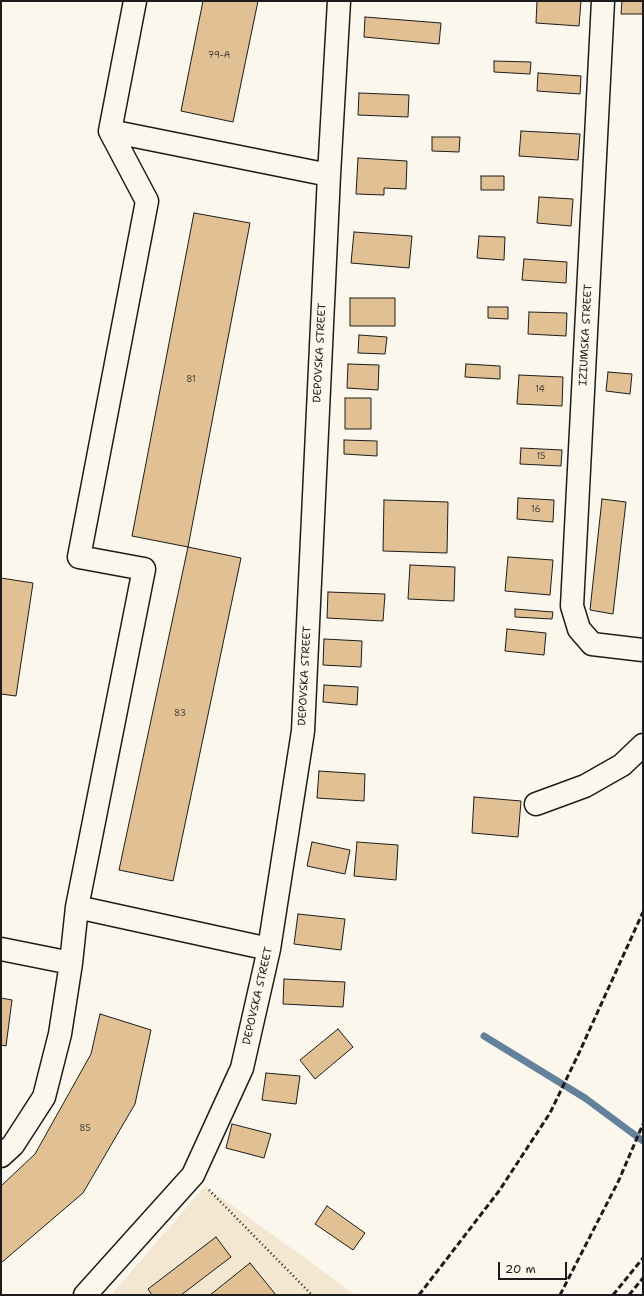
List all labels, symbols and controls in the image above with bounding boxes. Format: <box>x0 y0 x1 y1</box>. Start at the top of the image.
house number: 79-А <box>208 51 230 61</box>
street label: IZIUMSKA STREET <box>577 284 595 386</box>
street label: DEPOVSKA STREET <box>311 303 329 403</box>
house number: 81 <box>186 375 196 385</box>
house number: 14 <box>535 385 545 395</box>
house number: 15 <box>536 452 546 462</box>
house number: 16 <box>531 505 541 515</box>
street label: DEPOVSKA STREET <box>296 626 314 726</box>
house number: 83 <box>174 709 186 719</box>
street label: DEPOVSKA STREET <box>240 946 276 1046</box>
house number: 85 <box>79 1124 91 1134</box>
scale bar <box>500 1254 569 1280</box>
text: 20 m <box>505 1261 536 1277</box>

